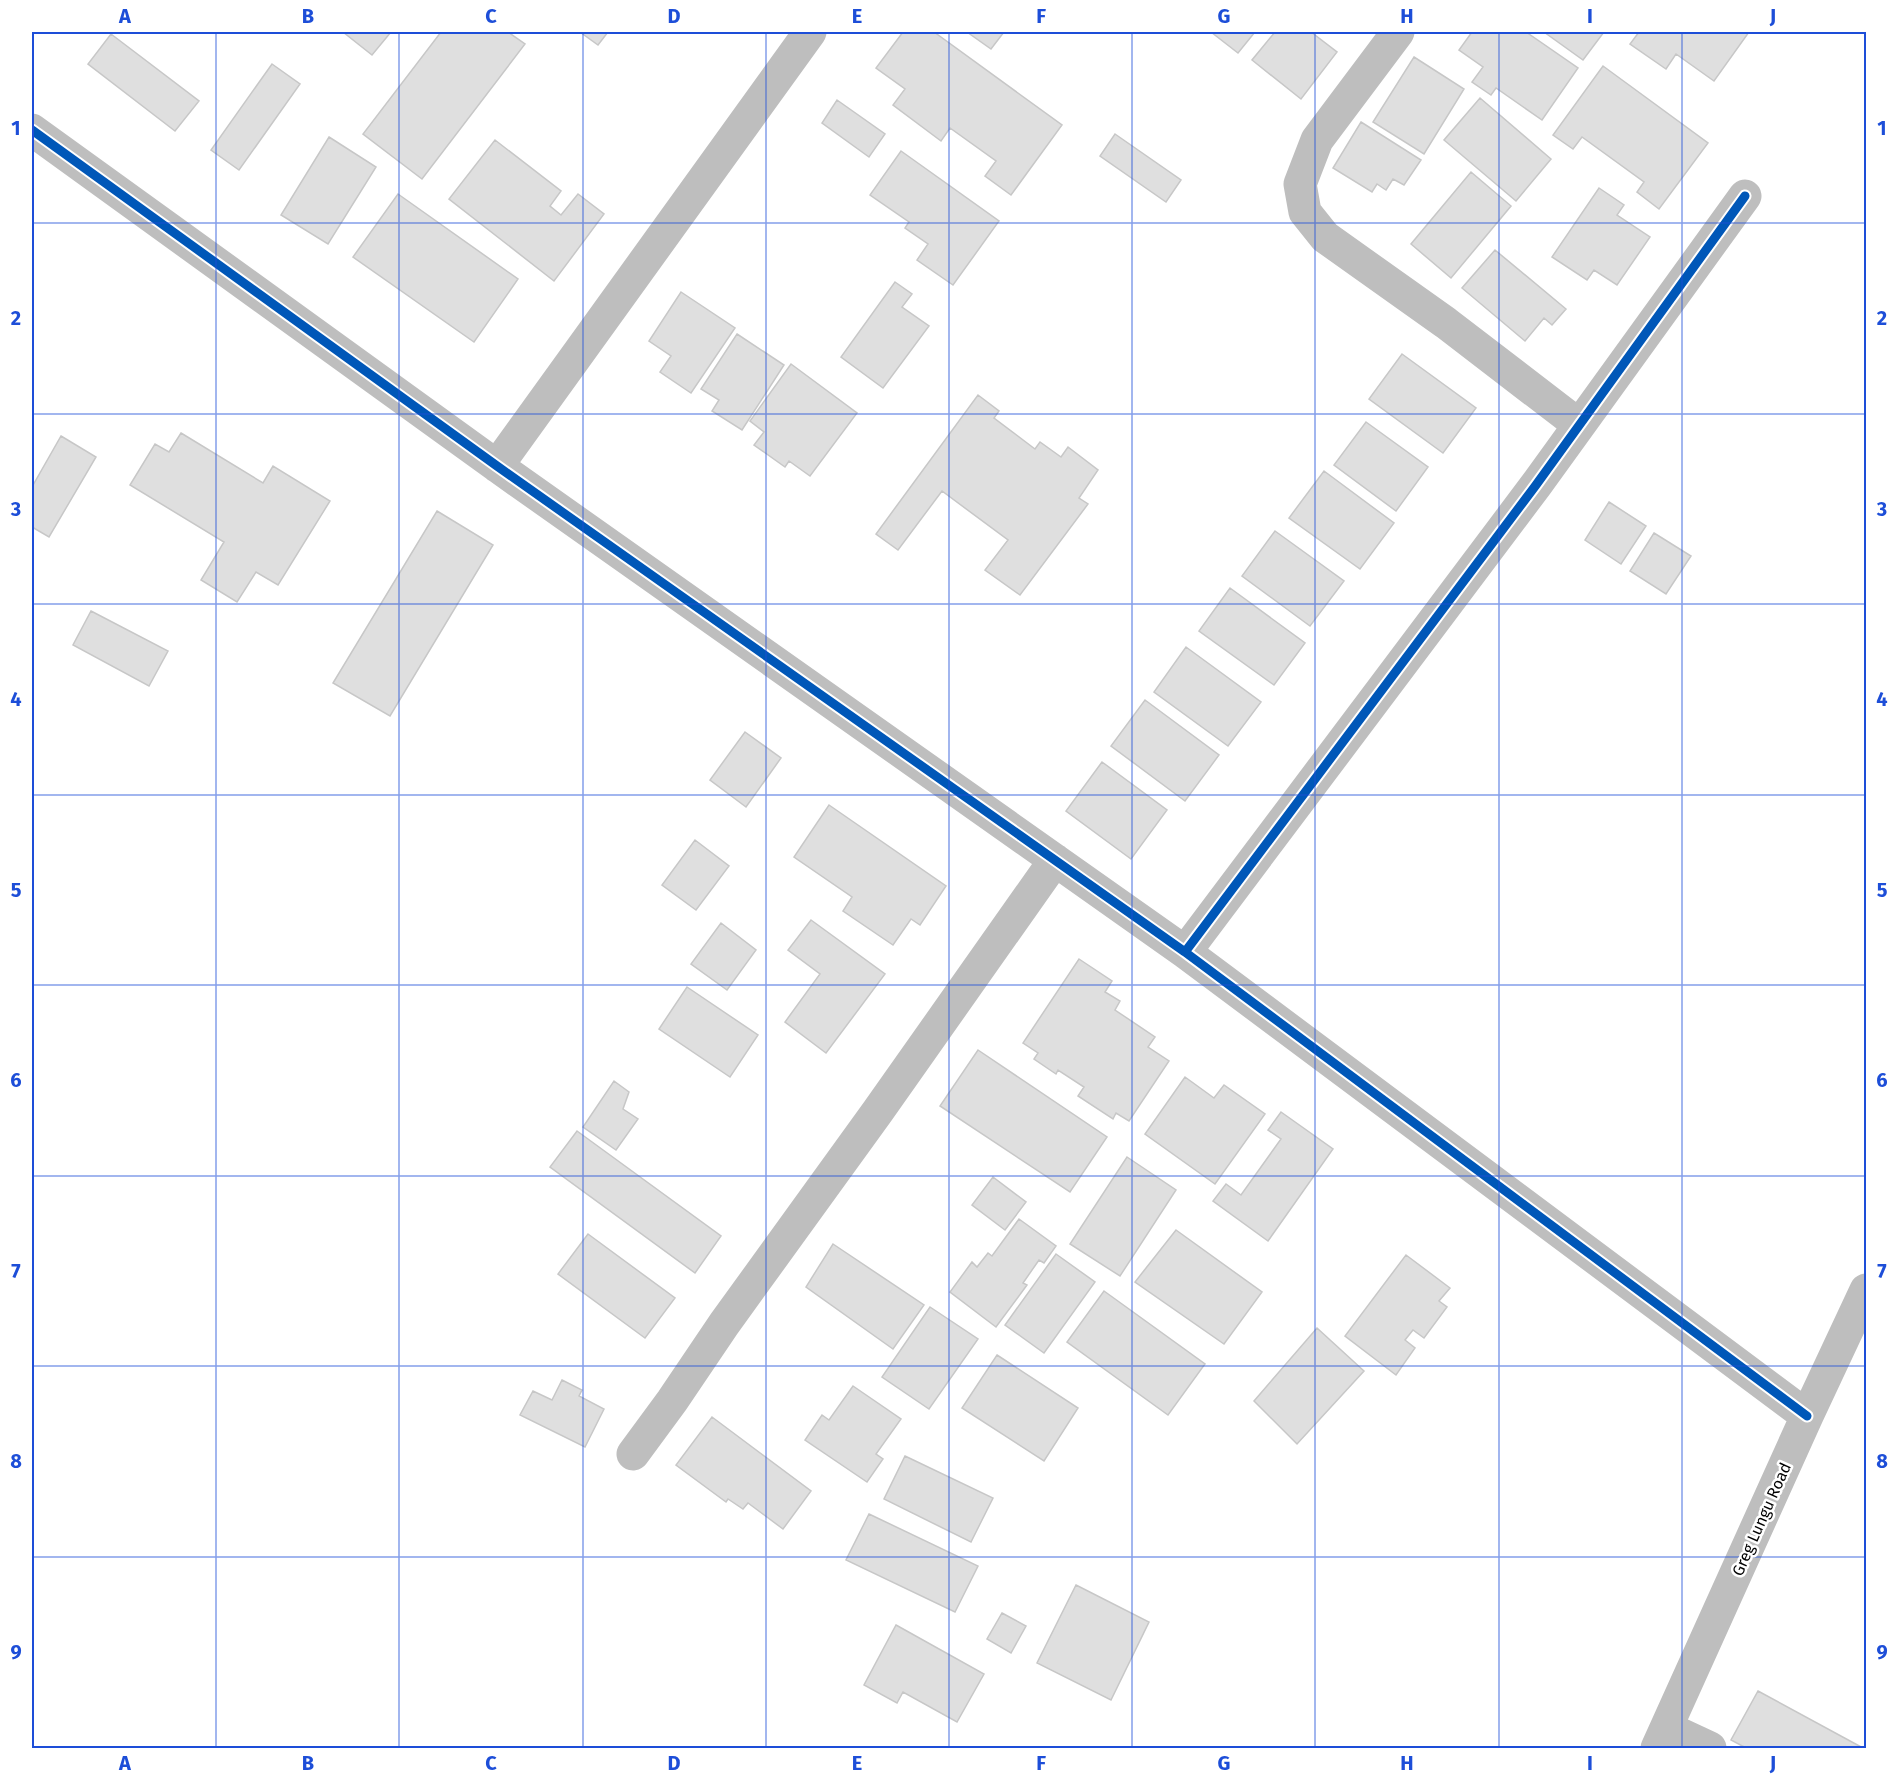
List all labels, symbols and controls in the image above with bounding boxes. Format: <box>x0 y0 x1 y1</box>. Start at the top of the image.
text: A <box>118 4 132 28</box>
text: B <box>302 4 314 28</box>
text: C <box>485 4 497 28</box>
text: D <box>667 4 681 28</box>
text: E <box>852 4 862 28</box>
text: F <box>1036 4 1046 28</box>
text: G <box>1218 4 1230 28</box>
text: H <box>1400 4 1414 28</box>
text: I <box>1587 4 1593 28</box>
text: J <box>1769 4 1776 28</box>
text: 1 <box>11 116 21 140</box>
text: 1 <box>1877 116 1887 140</box>
text: 2 <box>11 306 21 330</box>
text: 2 <box>1877 306 1887 330</box>
text: 3 <box>10 497 21 521</box>
text: 3 <box>1876 497 1887 521</box>
text: 4 <box>10 687 22 711</box>
text: 4 <box>1876 687 1888 711</box>
text: 5 <box>11 878 22 902</box>
text: 5 <box>1877 878 1888 902</box>
text: 6 <box>10 1068 22 1092</box>
text: 6 <box>1876 1068 1888 1092</box>
text: 7 <box>11 1259 21 1283</box>
text: 7 <box>1877 1259 1887 1283</box>
text: 8 <box>10 1449 22 1473</box>
text: 8 <box>1876 1449 1888 1473</box>
street label: Greg Lungu Road <box>1728 1460 1795 1579</box>
text: 9 <box>10 1640 22 1664</box>
text: 9 <box>1876 1640 1888 1664</box>
text: A <box>118 1751 132 1775</box>
text: B <box>302 1751 314 1775</box>
text: C <box>485 1751 497 1775</box>
text: D <box>667 1751 681 1775</box>
text: E <box>852 1751 862 1775</box>
text: F <box>1036 1751 1046 1775</box>
text: G <box>1218 1751 1230 1775</box>
text: H <box>1400 1751 1414 1775</box>
text: I <box>1587 1751 1593 1775</box>
text: J <box>1769 1751 1776 1775</box>

